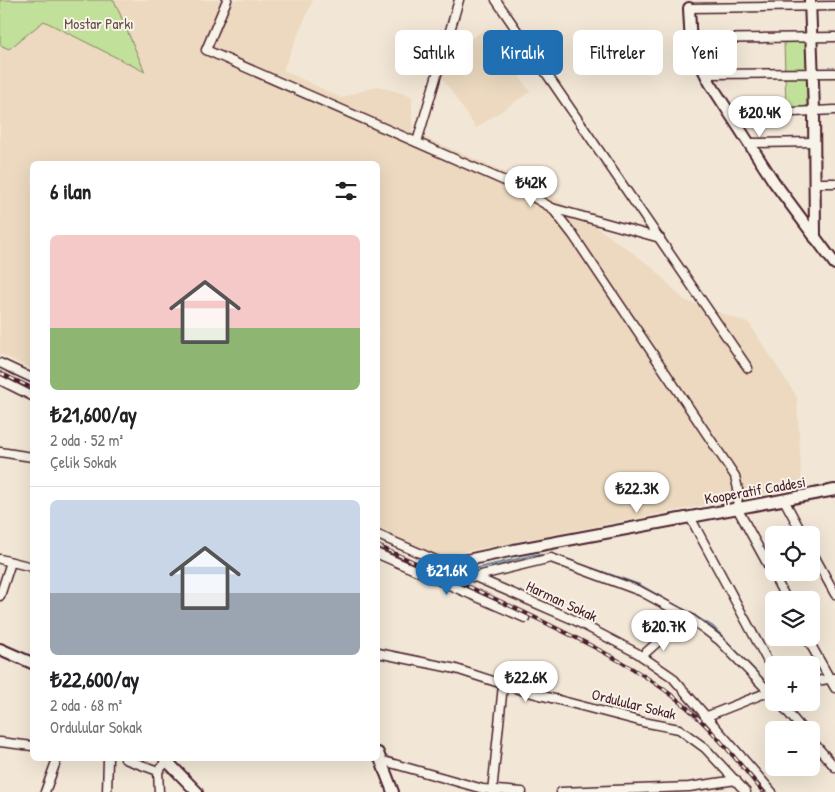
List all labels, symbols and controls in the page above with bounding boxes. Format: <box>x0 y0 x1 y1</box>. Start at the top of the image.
park label: Mostar Parkı <box>64 13 134 34</box>
chip: Satılık <box>395 30 473 75</box>
chip: Kiralık <box>483 30 563 75</box>
chip: Filtreler <box>573 30 663 75</box>
chip: Yeni <box>673 30 737 75</box>
pin: ₺20.4K <box>719 96 801 138</box>
text: ₺20.4K <box>739 101 781 123</box>
pin: ₺42K <box>501 166 561 208</box>
text: ₺42K <box>515 171 547 193</box>
text: 6 ilan <box>50 177 91 206</box>
icon: filters <box>332 177 360 205</box>
icon: home <box>160 267 250 357</box>
text: ₺21,600/ay <box>50 400 137 429</box>
text: 2 oda · 52 m² <box>50 429 123 451</box>
text: Çelik Sokak <box>50 451 117 473</box>
street label: Kooperatif Caddesi <box>703 471 807 509</box>
pin: ₺22.3K <box>596 472 678 514</box>
text: ₺22.3K <box>615 477 659 499</box>
map controls <box>765 526 820 776</box>
button: locate <box>765 526 820 581</box>
icon: home <box>160 533 250 623</box>
pin: ₺21.6K <box>406 554 488 596</box>
text: ₺21.6K <box>427 559 467 581</box>
street label: Harman Sokak <box>523 575 601 627</box>
button: layers <box>765 591 820 646</box>
pin: ₺20.7K <box>623 610 705 652</box>
text: ₺20.7K <box>642 615 686 637</box>
button: + <box>765 656 820 711</box>
pin: ₺22.6K <box>485 660 567 703</box>
text: ₺22,600/ay <box>50 665 139 694</box>
text: ₺22.6K <box>505 666 547 688</box>
street label: Ordulular Sokak <box>590 683 678 725</box>
text: 2 oda · 68 m² <box>50 694 122 716</box>
text: Ordulular Sokak <box>50 716 142 738</box>
button: − <box>765 721 820 776</box>

